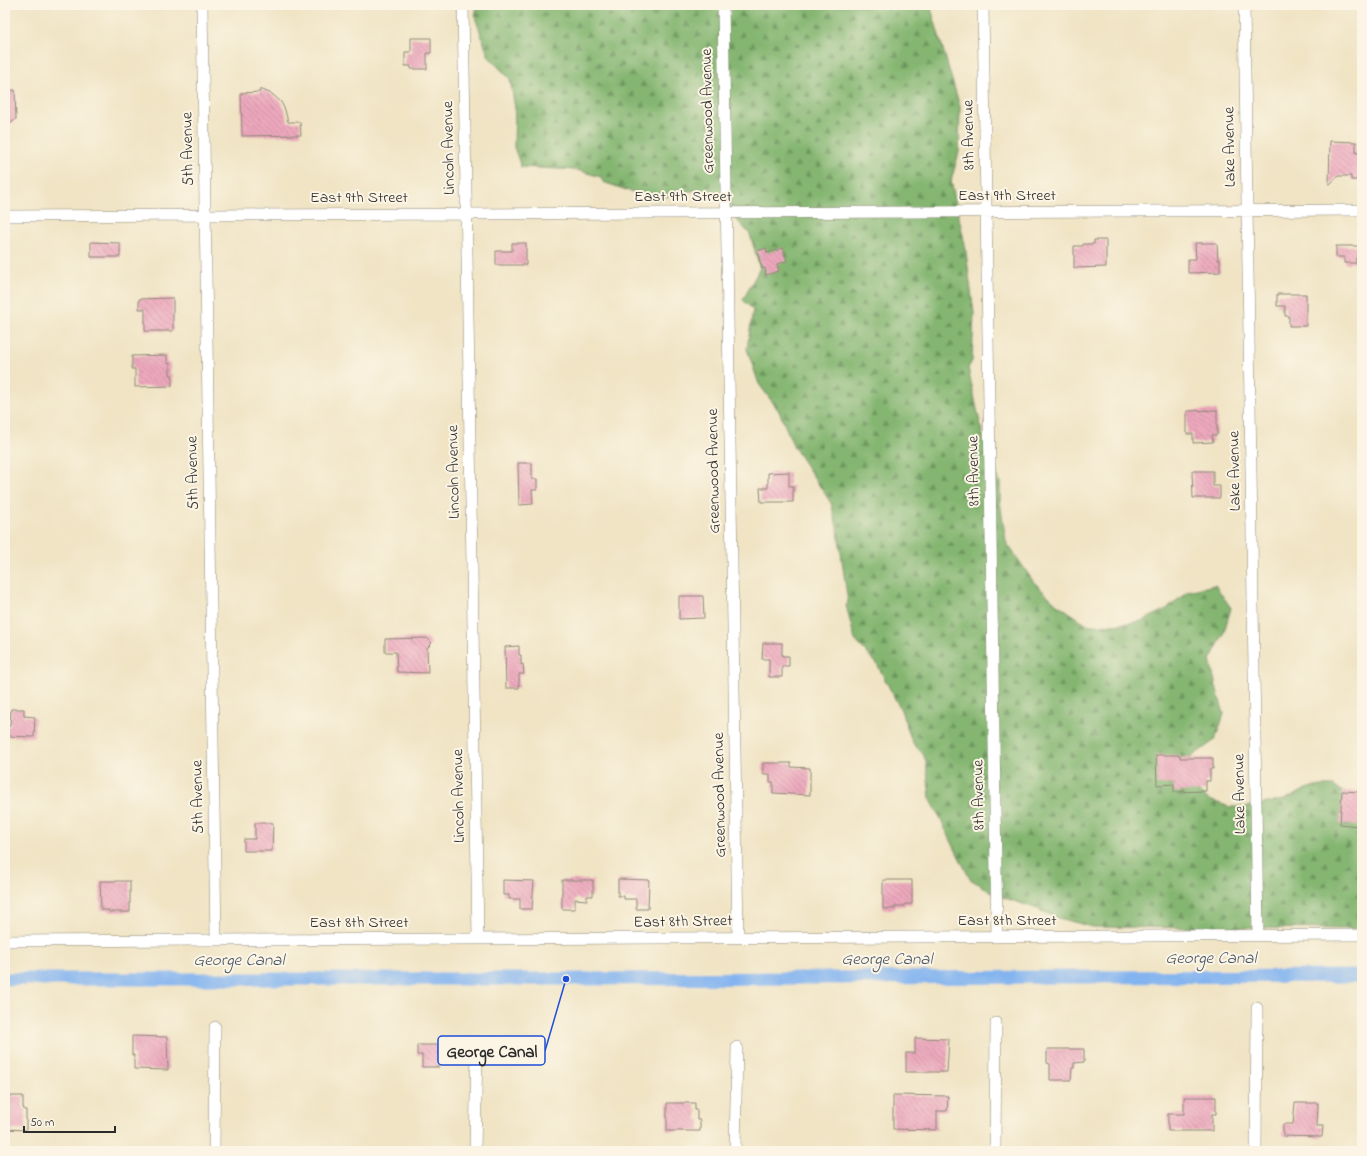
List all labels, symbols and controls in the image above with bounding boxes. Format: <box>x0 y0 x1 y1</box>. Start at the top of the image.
street label: Greenwood Avenue <box>695 47 721 174</box>
street label: 8th Avenue <box>956 99 982 171</box>
street label: Lincoln Avenue <box>436 100 462 195</box>
street label: Lake Avenue <box>1217 106 1243 187</box>
street label: 5th Avenue <box>175 111 201 186</box>
street label: East 9th Street <box>958 184 1057 208</box>
street label: East 9th Street <box>634 185 733 209</box>
street label: East 9th Street <box>310 186 409 210</box>
street label: Greenwood Avenue <box>701 407 727 534</box>
street label: Lincoln Avenue <box>441 424 467 519</box>
street label: Lake Avenue <box>1222 430 1248 511</box>
street label: 5th Avenue <box>180 435 206 510</box>
street label: 8th Avenue <box>961 435 987 507</box>
street label: Greenwood Avenue <box>707 731 733 858</box>
street label: Lincoln Avenue <box>446 748 472 843</box>
street label: Lake Avenue <box>1227 753 1253 834</box>
street label: 5th Avenue <box>185 759 211 834</box>
street label: 8th Avenue <box>966 759 992 831</box>
street label: East 8th Street <box>633 909 733 935</box>
street label: East 8th Street <box>957 909 1057 933</box>
street label: East 8th Street <box>309 911 409 935</box>
water label: George Canal <box>1166 946 1259 972</box>
water label: George Canal <box>842 947 935 973</box>
water label: George Canal <box>194 948 287 974</box>
callout: George Canal <box>438 1036 545 1065</box>
text: George Canal <box>447 1040 538 1067</box>
scale bar <box>24 1108 115 1134</box>
text: 50 m <box>30 1114 54 1132</box>

